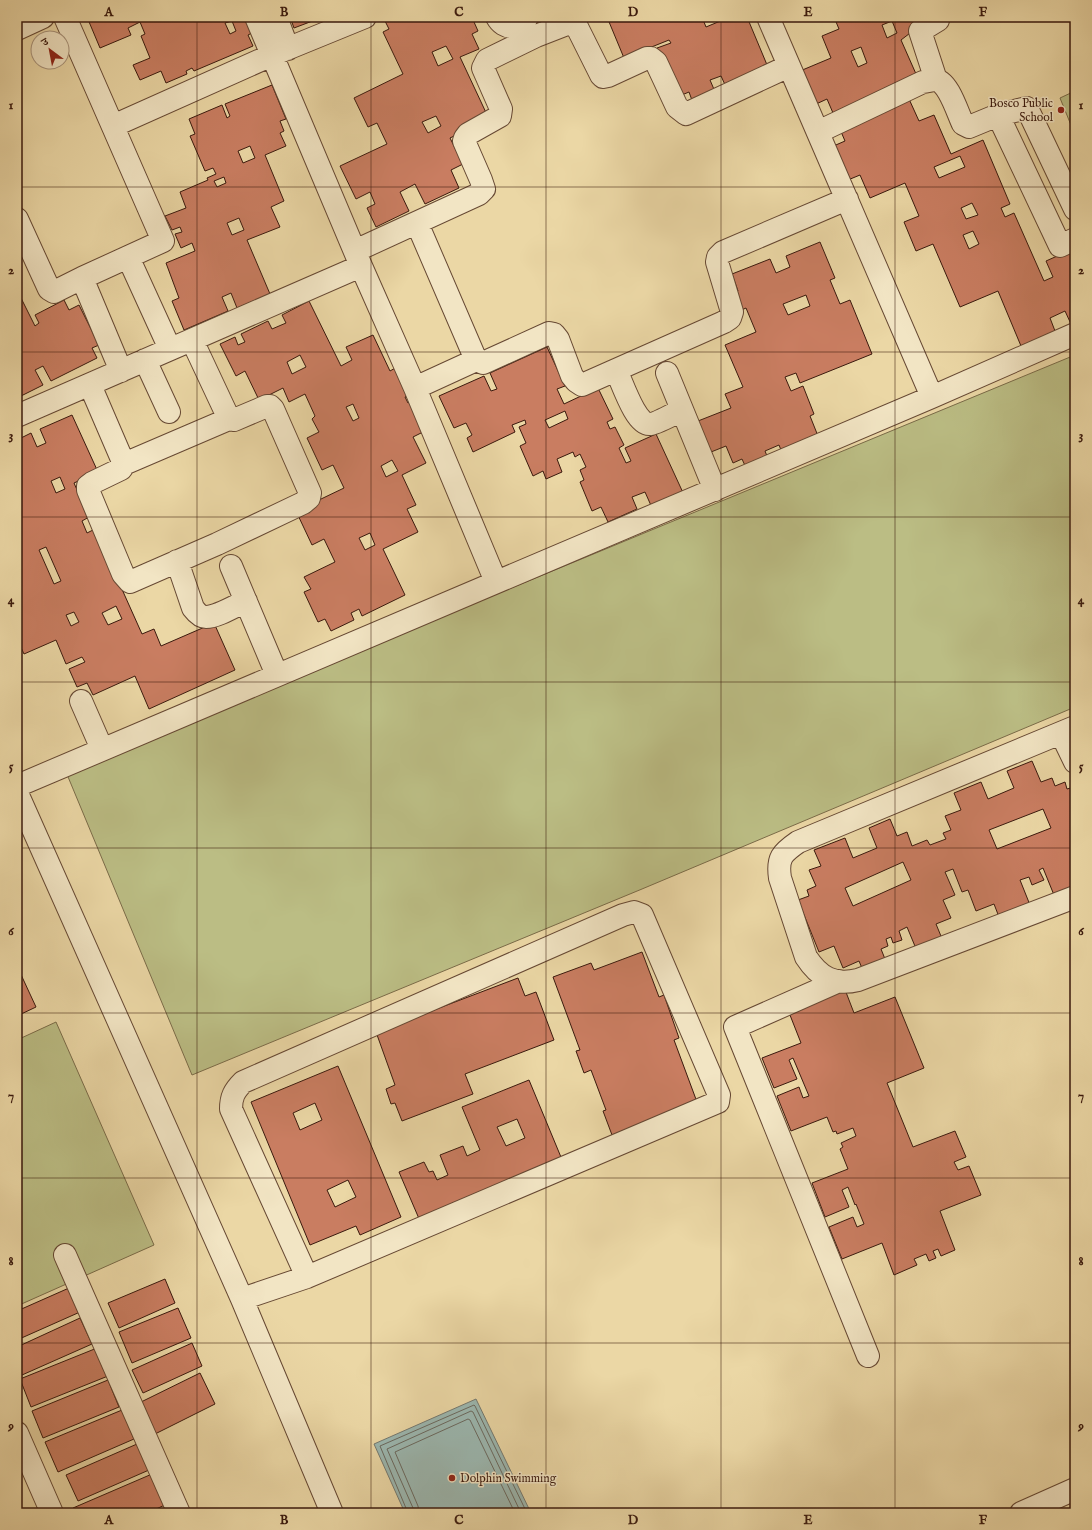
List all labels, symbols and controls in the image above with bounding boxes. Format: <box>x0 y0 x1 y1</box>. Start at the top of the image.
text: A <box>104 4 115 21</box>
text: B <box>280 4 289 21</box>
text: C <box>454 4 464 21</box>
text: D <box>628 4 639 21</box>
text: E <box>803 4 813 21</box>
text: F <box>979 4 988 21</box>
north arrow <box>30 30 70 70</box>
text: उ <box>38 34 52 50</box>
place label: Bosco Public School <box>989 96 1054 125</box>
text: 1 <box>9 97 14 114</box>
text: 1 <box>1079 97 1084 114</box>
marker: Bosco Public School <box>1056 105 1066 115</box>
text: 2 <box>8 262 14 279</box>
text: 2 <box>1078 262 1084 279</box>
text: 3 <box>9 427 14 444</box>
text: 3 <box>1079 427 1084 444</box>
text: 4 <box>8 592 15 609</box>
text: 4 <box>1078 592 1085 609</box>
text: 5 <box>9 758 14 775</box>
text: 5 <box>1079 758 1084 775</box>
text: 6 <box>8 923 14 940</box>
text: 6 <box>1078 923 1084 940</box>
text: 7 <box>8 1088 14 1105</box>
text: 7 <box>1078 1088 1084 1105</box>
text: 8 <box>8 1253 14 1270</box>
text: 8 <box>1078 1253 1084 1270</box>
text: 9 <box>7 1418 14 1435</box>
text: 9 <box>1077 1418 1084 1435</box>
place label: Dolphin Swimming <box>460 1471 557 1487</box>
marker: Dolphin Swimming <box>447 1473 457 1483</box>
text: A <box>104 1512 115 1529</box>
text: B <box>280 1512 289 1529</box>
text: C <box>454 1512 464 1529</box>
text: D <box>628 1512 639 1529</box>
text: E <box>803 1512 813 1529</box>
text: F <box>979 1512 988 1529</box>

